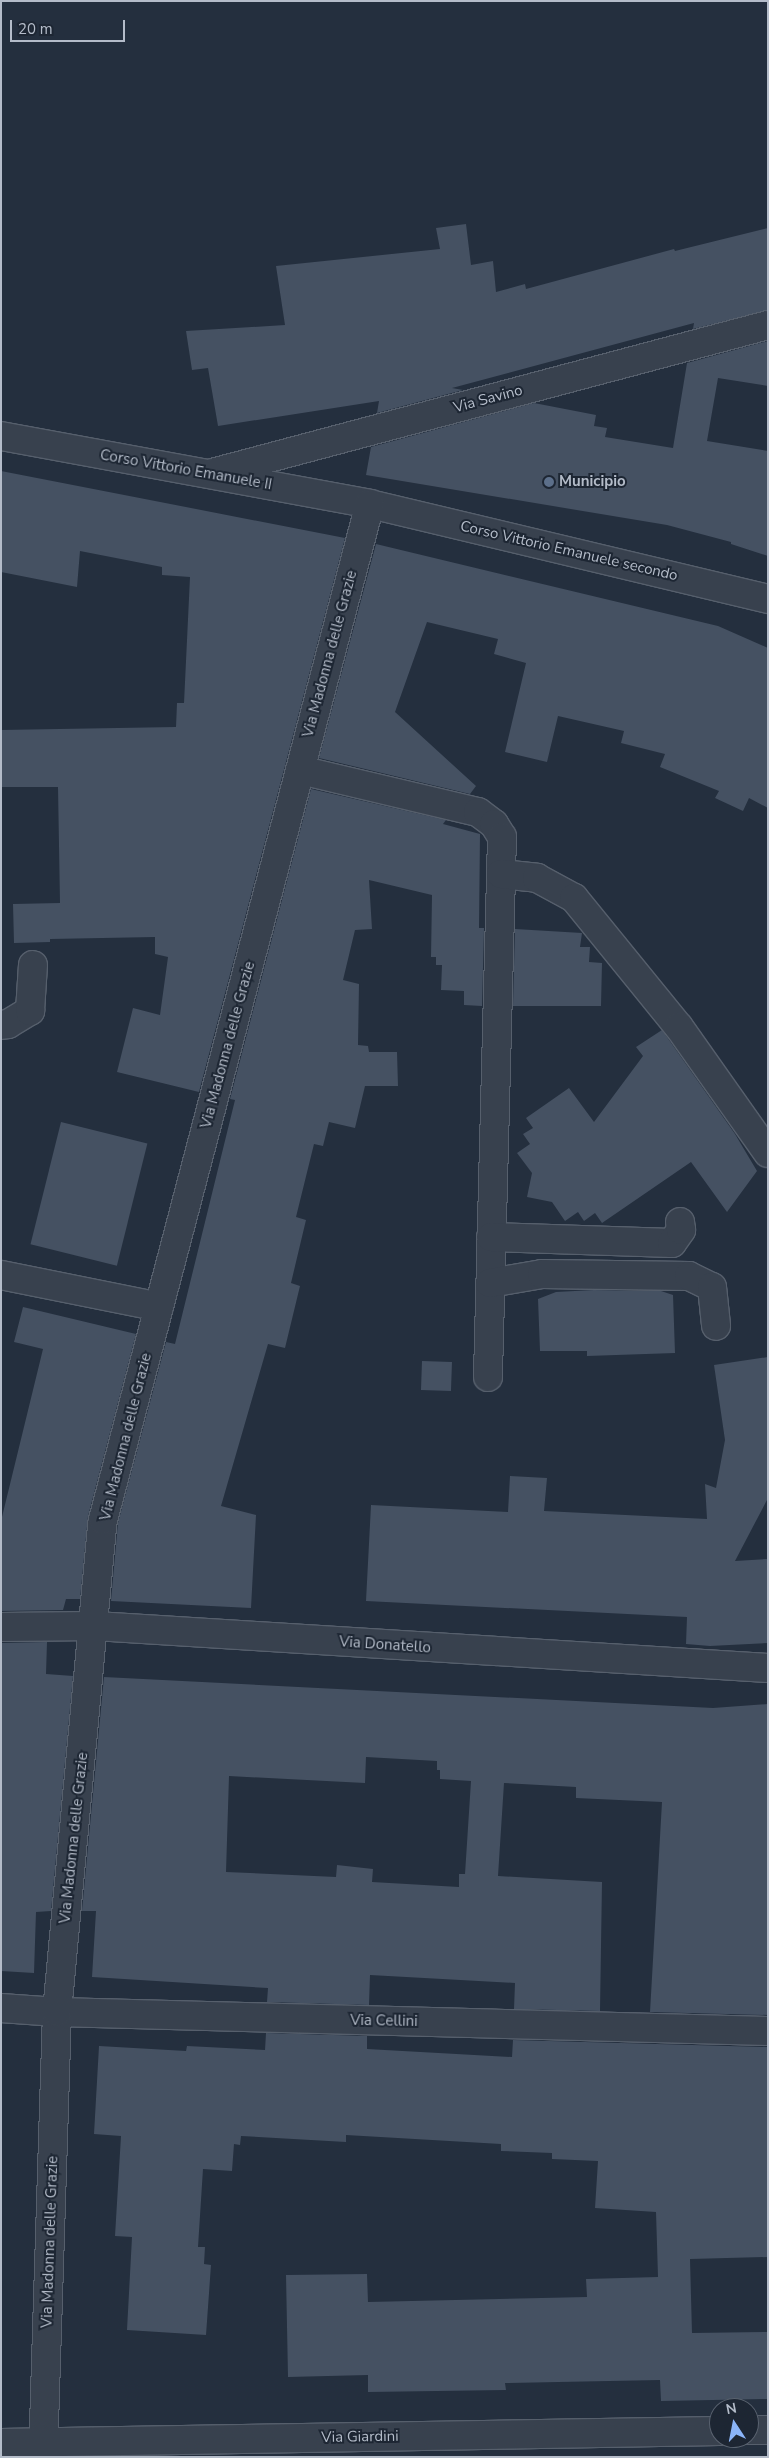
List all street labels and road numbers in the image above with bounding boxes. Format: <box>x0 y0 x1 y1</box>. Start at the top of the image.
street label: Via Savino <box>451 381 525 417</box>
street label: Corso Vittorio Emanuele II <box>99 446 273 494</box>
street label: Corso Vittorio Emanuele secondo <box>459 517 679 585</box>
street label: Via Madonna delle Grazie <box>299 568 361 740</box>
street label: Via Madonna delle Grazie <box>197 959 259 1131</box>
street label: Via Madonna delle Grazie <box>96 1351 156 1523</box>
street label: Via Donatello <box>339 1633 431 1657</box>
street label: Via Madonna delle Grazie <box>56 1751 92 1925</box>
street label: Via Cellini <box>350 2011 418 2031</box>
street label: Via Madonna delle Grazie <box>38 2156 62 2328</box>
street label: Via Giardini <box>321 2427 399 2447</box>

